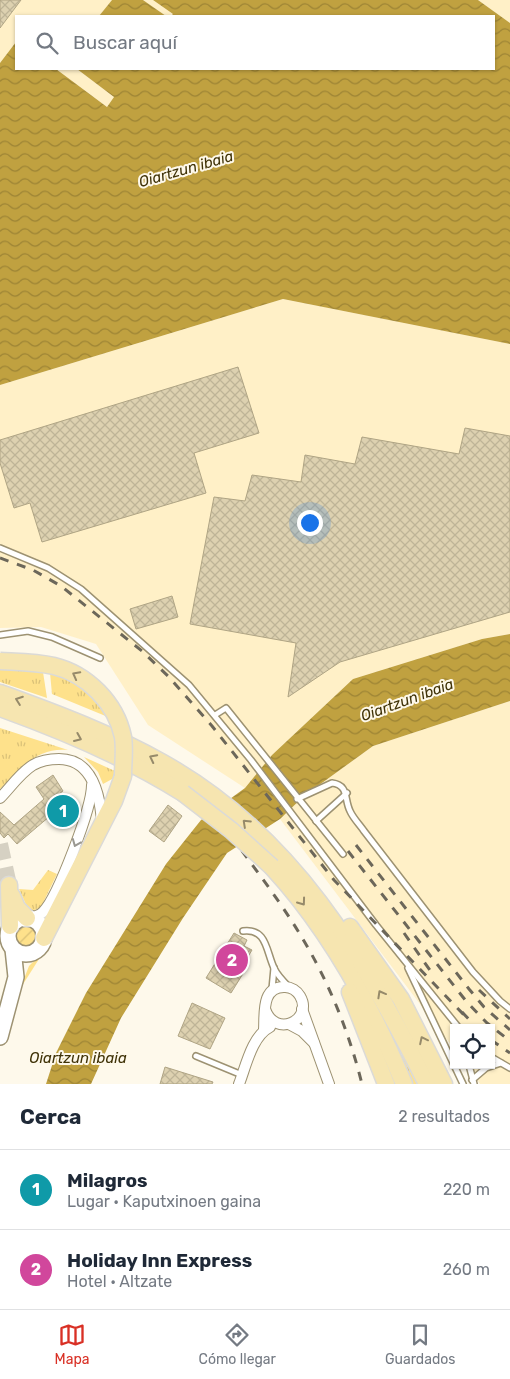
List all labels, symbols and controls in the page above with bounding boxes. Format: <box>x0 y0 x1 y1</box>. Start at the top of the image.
search box <box>15 15 495 70</box>
icon: search <box>33 29 61 57</box>
text: Buscar aquí <box>73 31 177 54</box>
water label: Oiartzun ibaia <box>137 147 235 191</box>
your location <box>297 510 323 536</box>
one-way arrow <box>72 671 81 681</box>
water label: Oiartzun ibaia <box>358 675 456 725</box>
one-way arrow <box>15 696 24 706</box>
one-way arrow <box>73 732 82 743</box>
one-way arrow <box>149 754 158 764</box>
pin: 1 <box>47 792 79 830</box>
one-way arrow <box>243 820 252 829</box>
one-way arrow <box>72 838 82 847</box>
one-way arrow <box>296 896 304 905</box>
pin: 2 <box>216 941 248 979</box>
one-way arrow <box>377 991 387 1000</box>
map controls <box>450 1024 495 1069</box>
button: locate <box>450 1024 495 1069</box>
one-way arrow <box>419 1036 429 1045</box>
water label: Oiartzun ibaia <box>29 1049 127 1067</box>
text: Cerca <box>20 1104 81 1129</box>
text: 2 resultados <box>398 1107 490 1126</box>
text: Milagros <box>67 1169 148 1192</box>
text: 1 <box>32 1180 40 1199</box>
text: 220 m <box>443 1180 490 1199</box>
text: Lugar · Kaputxinoen gaina <box>67 1192 261 1211</box>
text: Holiday Inn Express <box>67 1249 252 1272</box>
text: 2 <box>31 1260 41 1279</box>
text: 260 m <box>443 1260 490 1279</box>
text: Hotel · Altzate <box>67 1272 172 1291</box>
tab: Mapa <box>55 1321 89 1368</box>
tab: Cómo llegar <box>199 1321 276 1368</box>
tab: Guardados <box>385 1321 455 1368</box>

